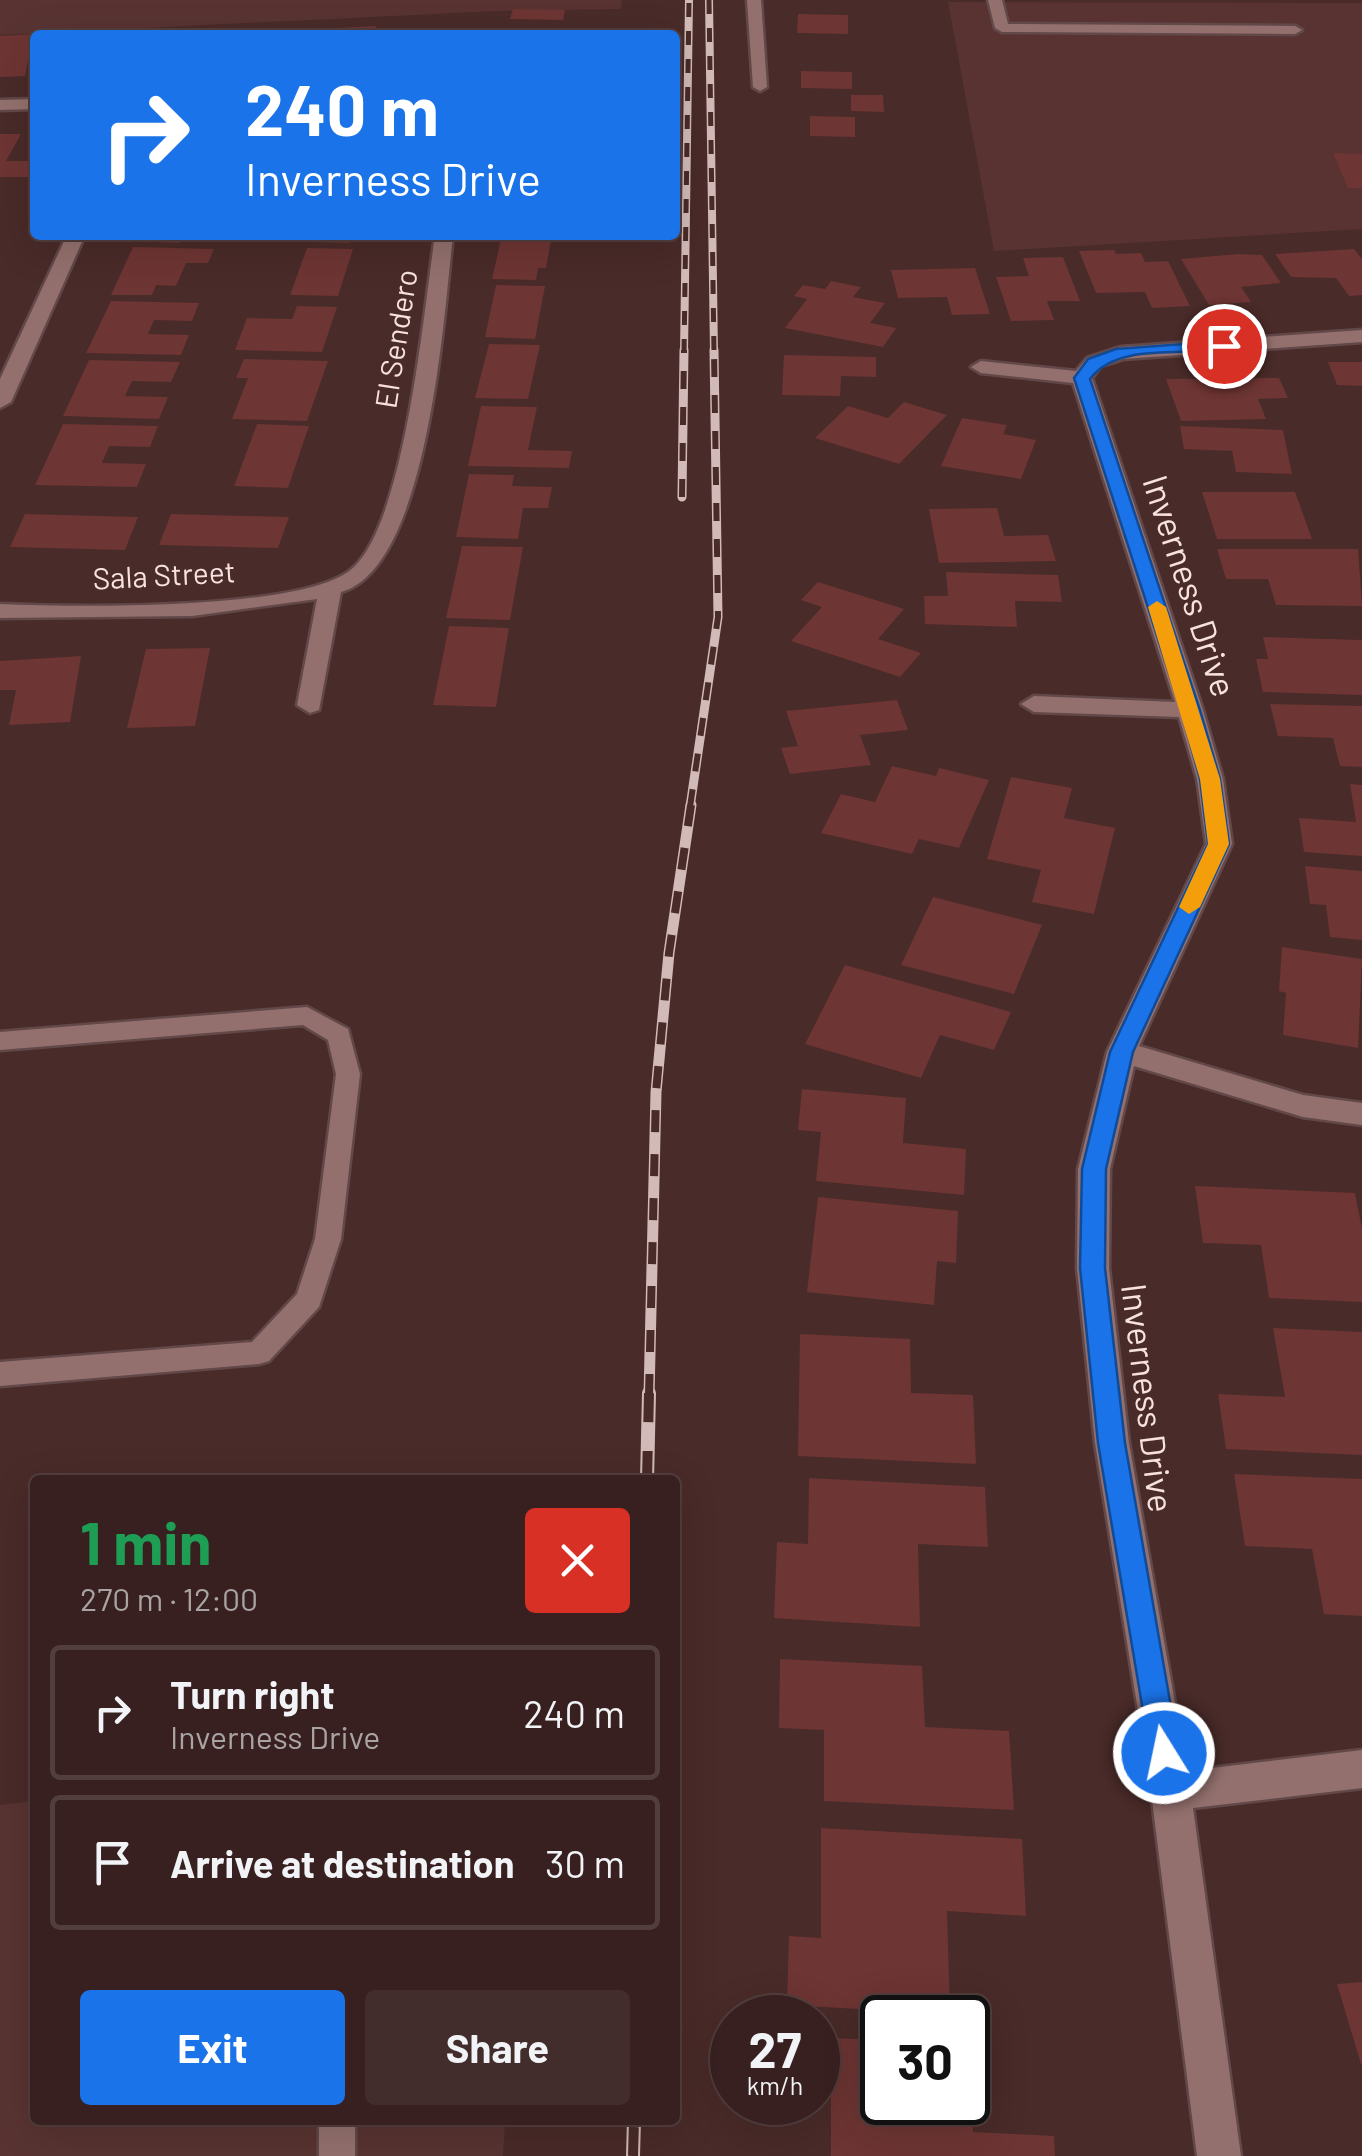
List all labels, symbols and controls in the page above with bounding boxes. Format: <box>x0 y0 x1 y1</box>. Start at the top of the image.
text: 240 m <box>245 66 439 150</box>
icon: right <box>80 70 210 200</box>
text: Inverness Drive <box>245 151 541 205</box>
street label: El Sendero <box>366 267 424 411</box>
pin <box>1182 304 1267 389</box>
icon: arrive <box>1197 319 1252 374</box>
street label: Inverness Drive <box>1135 469 1246 701</box>
street label: Sala Street <box>92 552 236 596</box>
street label: Inverness Drive <box>1114 1281 1184 1515</box>
text: 1 min <box>80 1505 211 1577</box>
button: close <box>525 1508 630 1613</box>
text: 270 m · 12:00 <box>80 1579 258 1617</box>
text: Turn right <box>170 1671 335 1717</box>
icon: right <box>85 1685 140 1740</box>
text: 240 m <box>523 1690 625 1736</box>
position arrow <box>1112 1701 1216 1805</box>
text: Inverness Drive <box>170 1717 380 1755</box>
icon: arrive <box>85 1835 140 1890</box>
text: Arrive at destination <box>170 1840 515 1886</box>
text: 30 m <box>545 1840 625 1886</box>
button: Exit <box>80 1990 345 2105</box>
button: Share <box>365 1990 630 2105</box>
speed limit sign: 30 <box>860 1995 990 2125</box>
text: 27 <box>749 2018 801 2078</box>
text: km/h <box>747 2070 803 2100</box>

